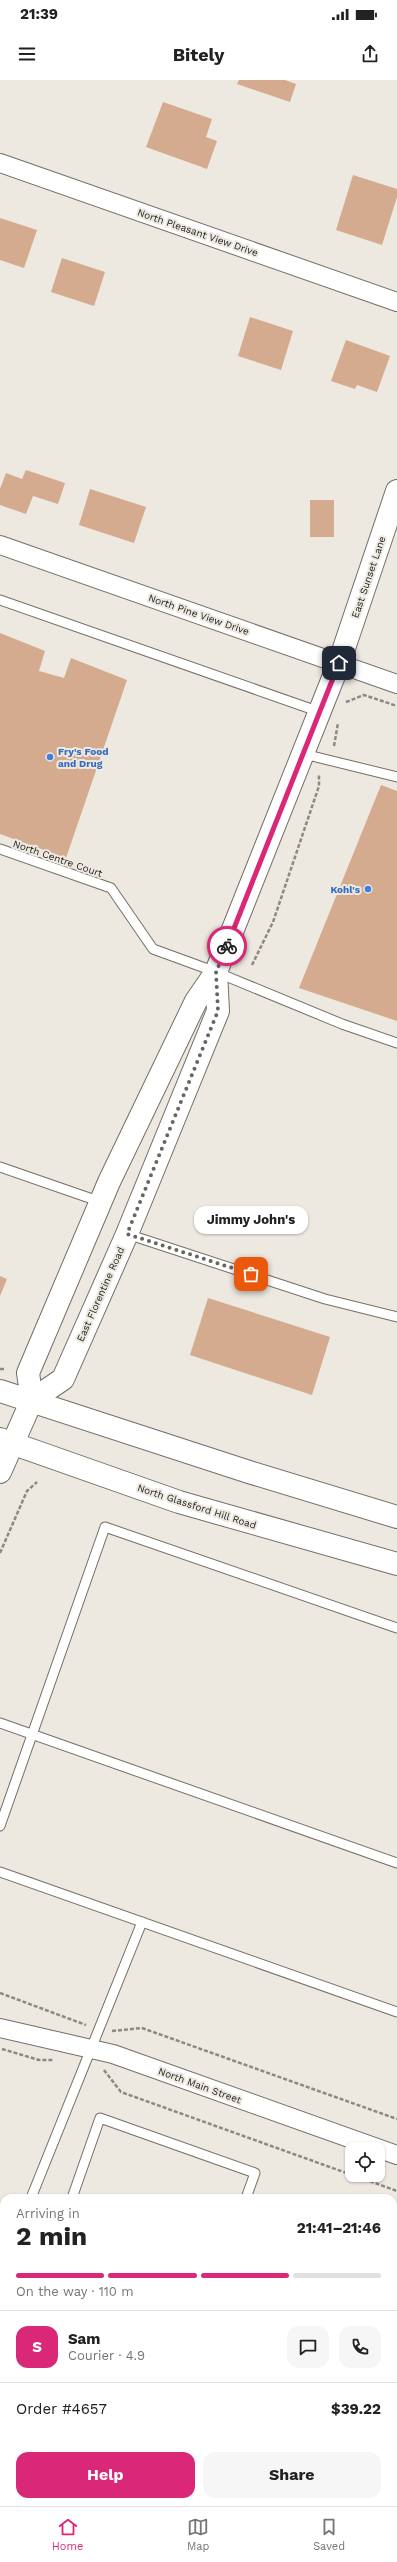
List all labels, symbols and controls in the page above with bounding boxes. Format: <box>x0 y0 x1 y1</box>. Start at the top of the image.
text: 21:39 <box>20 5 58 23</box>
icon: menu <box>16 43 38 65</box>
icon: share <box>359 43 381 65</box>
text: Bitely <box>173 44 224 65</box>
street label: North Pleasant View Drive <box>136 207 260 258</box>
street label: East Sunset Lane <box>349 535 388 619</box>
street label: North Pine View Drive <box>147 592 251 637</box>
pin <box>322 646 356 680</box>
icon: home <box>328 652 350 674</box>
place label: Fry's Food and Drug <box>58 746 108 769</box>
marker: Fry's Food and Drug <box>45 752 55 762</box>
street label: North Centre Court <box>12 838 105 879</box>
place label: Kohl's <box>331 884 361 895</box>
marker: Kohl's <box>363 884 373 894</box>
courier <box>207 926 247 966</box>
icon: bike <box>216 935 238 957</box>
callout: Jimmy John's <box>194 1206 308 1234</box>
text: Jimmy John's <box>207 1212 295 1227</box>
street label: East Florentine Road <box>75 1245 126 1343</box>
pin <box>234 1257 268 1291</box>
icon: bag <box>240 1263 262 1285</box>
street label: North Glassford Hill Road <box>136 1482 258 1531</box>
street label: North Main Street <box>157 2065 243 2106</box>
map controls <box>345 2142 385 2182</box>
button: locate <box>345 2142 385 2182</box>
text: Arriving in <box>16 2206 80 2221</box>
text: 21:41–21:46 <box>297 2219 381 2237</box>
text: 2 min <box>16 2221 87 2251</box>
text: On the way · 110 m <box>16 2284 134 2299</box>
button: chat <box>287 2326 329 2368</box>
button: phone <box>339 2326 381 2368</box>
text: Sam <box>68 2330 100 2348</box>
text: S <box>32 2338 42 2356</box>
text: Courier · 4.9 <box>68 2348 145 2363</box>
text: Order #4657 <box>16 2400 107 2418</box>
text: $39.22 <box>331 2400 381 2418</box>
button: Help <box>16 2452 195 2498</box>
button: Share <box>203 2452 381 2498</box>
tab: Home <box>52 2516 83 2553</box>
tab: Map <box>187 2516 209 2553</box>
tab: Saved <box>313 2516 345 2553</box>

